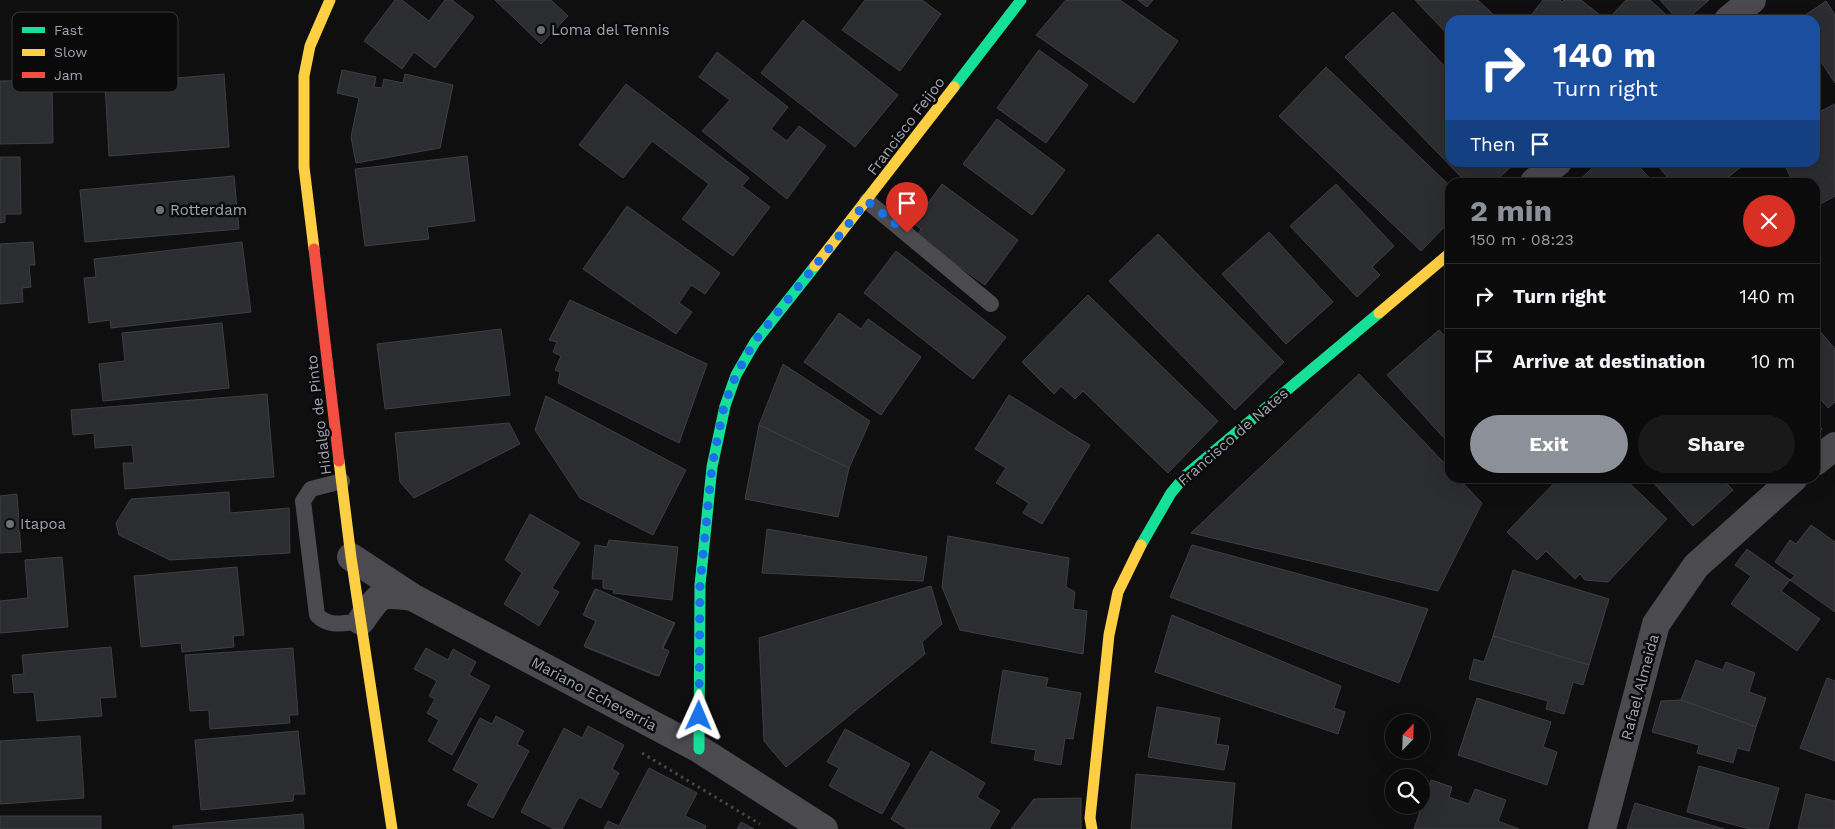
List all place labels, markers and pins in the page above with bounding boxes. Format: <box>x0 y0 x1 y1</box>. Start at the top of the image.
place label: Loma del Tennis <box>551 21 670 39</box>
marker: Loma del Tennis <box>535 24 547 36</box>
pin <box>886 182 928 233</box>
place label: Rotterdam <box>170 201 247 219</box>
marker: Rotterdam <box>154 204 166 216</box>
place label: Itapoa <box>20 515 67 533</box>
marker: Itapoa <box>4 518 16 530</box>

